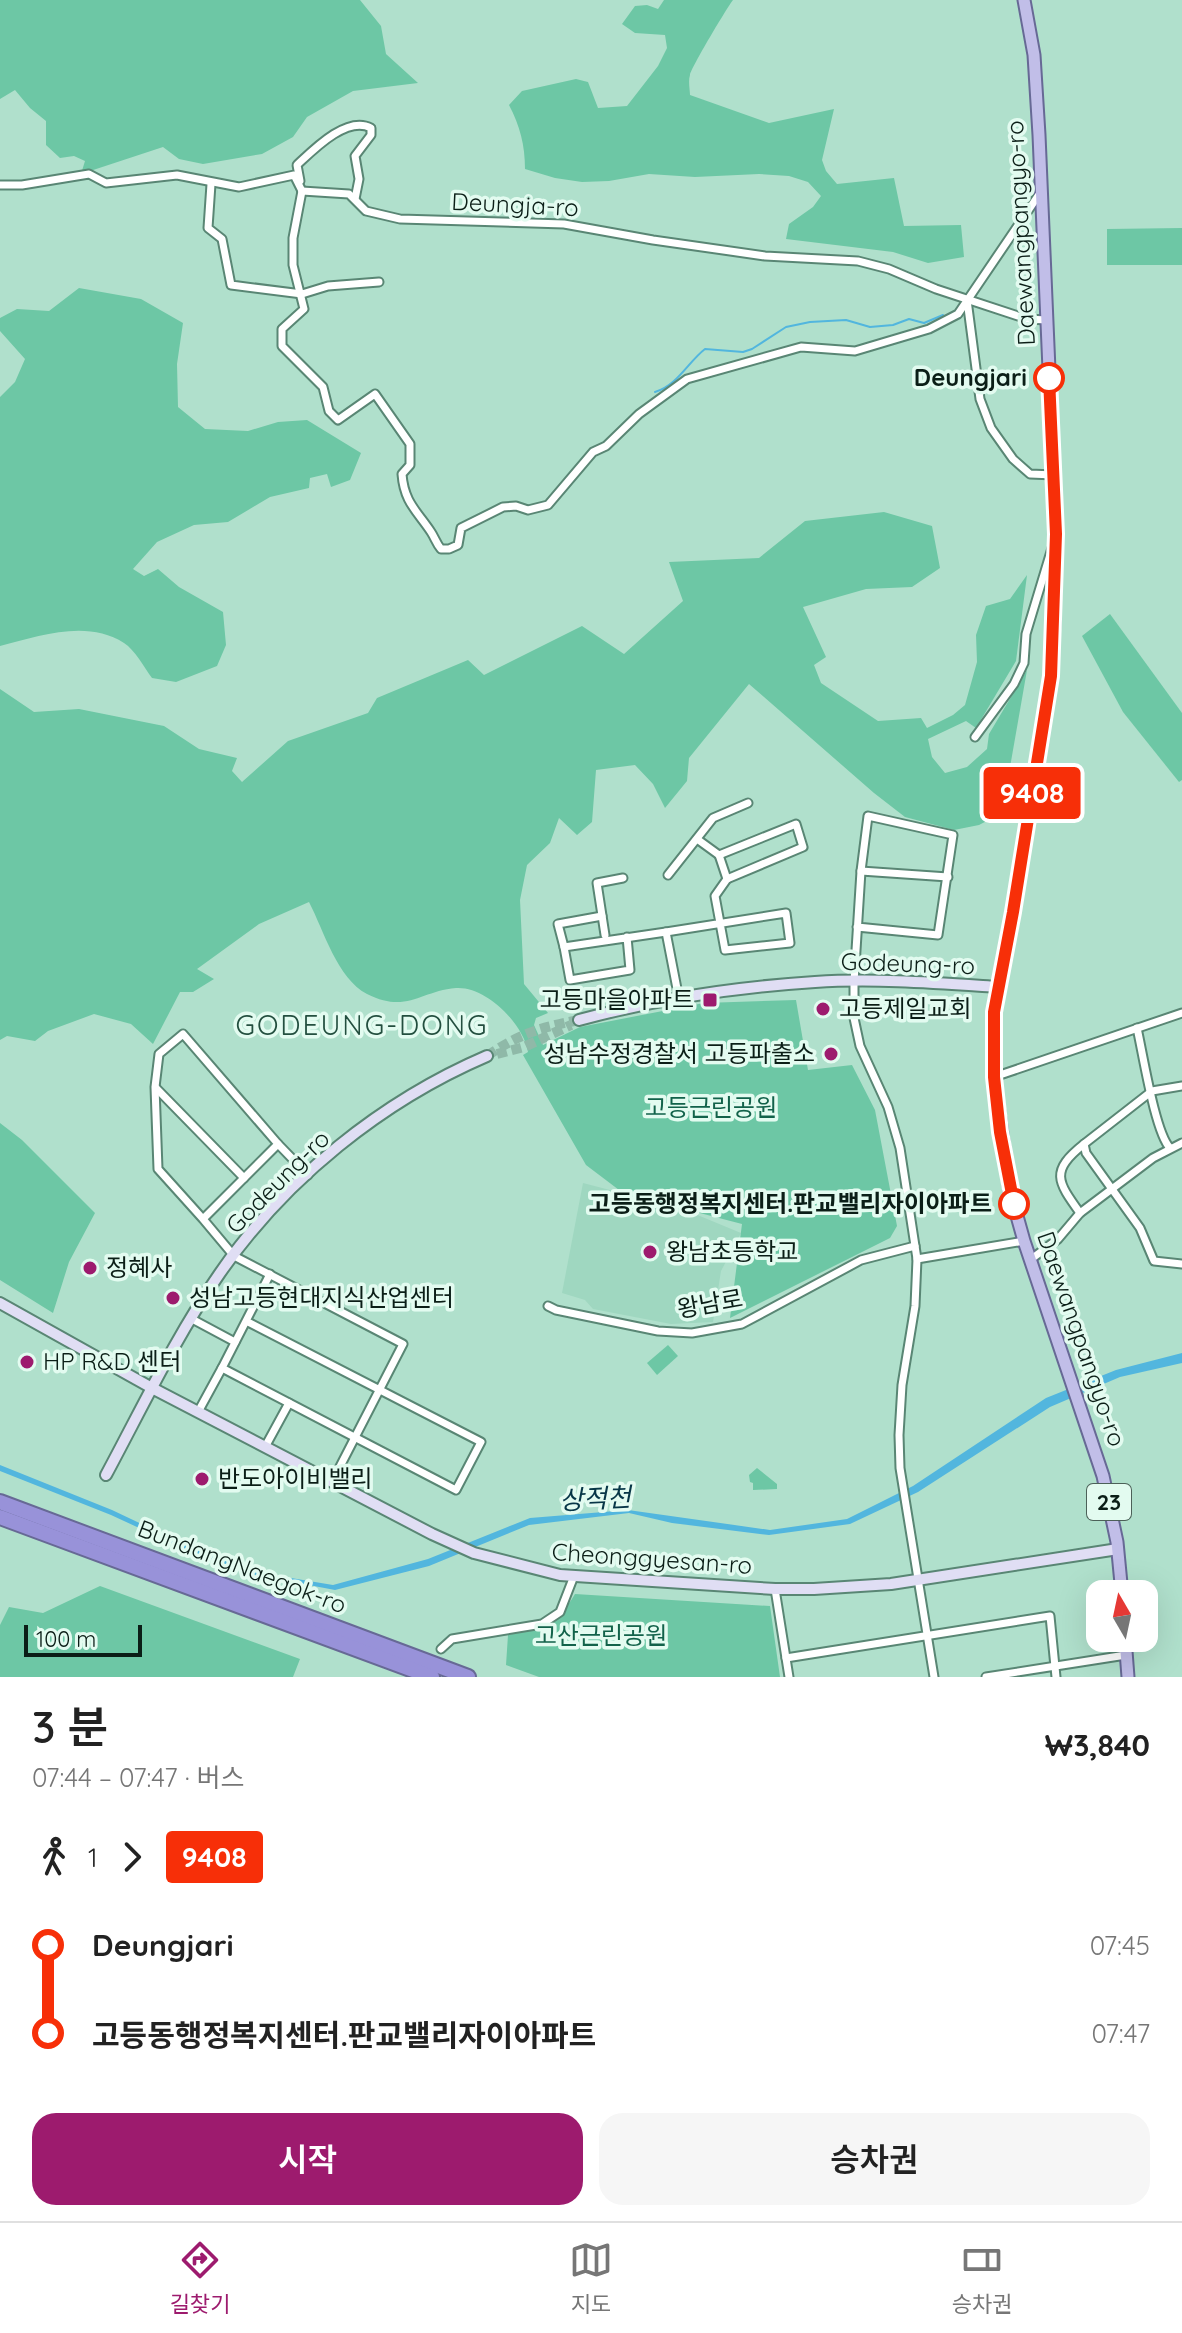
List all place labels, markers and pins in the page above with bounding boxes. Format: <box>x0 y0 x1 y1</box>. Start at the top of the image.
place label: Deungjari <box>914 362 1027 392</box>
marker: Deungjari <box>1034 363 1064 393</box>
place label: 고등마을아파트 <box>539 984 694 1014</box>
marker: 고등마을아파트 <box>701 991 719 1009</box>
place label: 고등제일교회 <box>839 993 971 1023</box>
marker: 고등제일교회 <box>814 1000 832 1018</box>
place label: 성남수정경찰서 고등파출소 <box>543 1038 815 1068</box>
marker: 성남수정경찰서 고등파출소 <box>822 1045 840 1063</box>
place label: 고등동행정복지센터.판교밸리자이아파트 <box>589 1188 992 1218</box>
marker: 고등동행정복지센터.판교밸리자이아파트 <box>999 1189 1029 1219</box>
place label: 왕남초등학교 <box>666 1236 798 1266</box>
marker: 왕남초등학교 <box>641 1243 659 1261</box>
place label: 정혜사 <box>106 1252 172 1282</box>
marker: 정혜사 <box>81 1259 99 1277</box>
place label: 성남고등현대지식산업센터 <box>189 1282 454 1312</box>
marker: 성남고등현대지식산업센터 <box>164 1289 182 1307</box>
place label: HP R&D 센터 <box>43 1346 181 1376</box>
marker: HP R&D 센터 <box>18 1353 36 1371</box>
place label: 반도아이비밸리 <box>218 1463 373 1493</box>
marker: 반도아이비밸리 <box>193 1470 211 1488</box>

